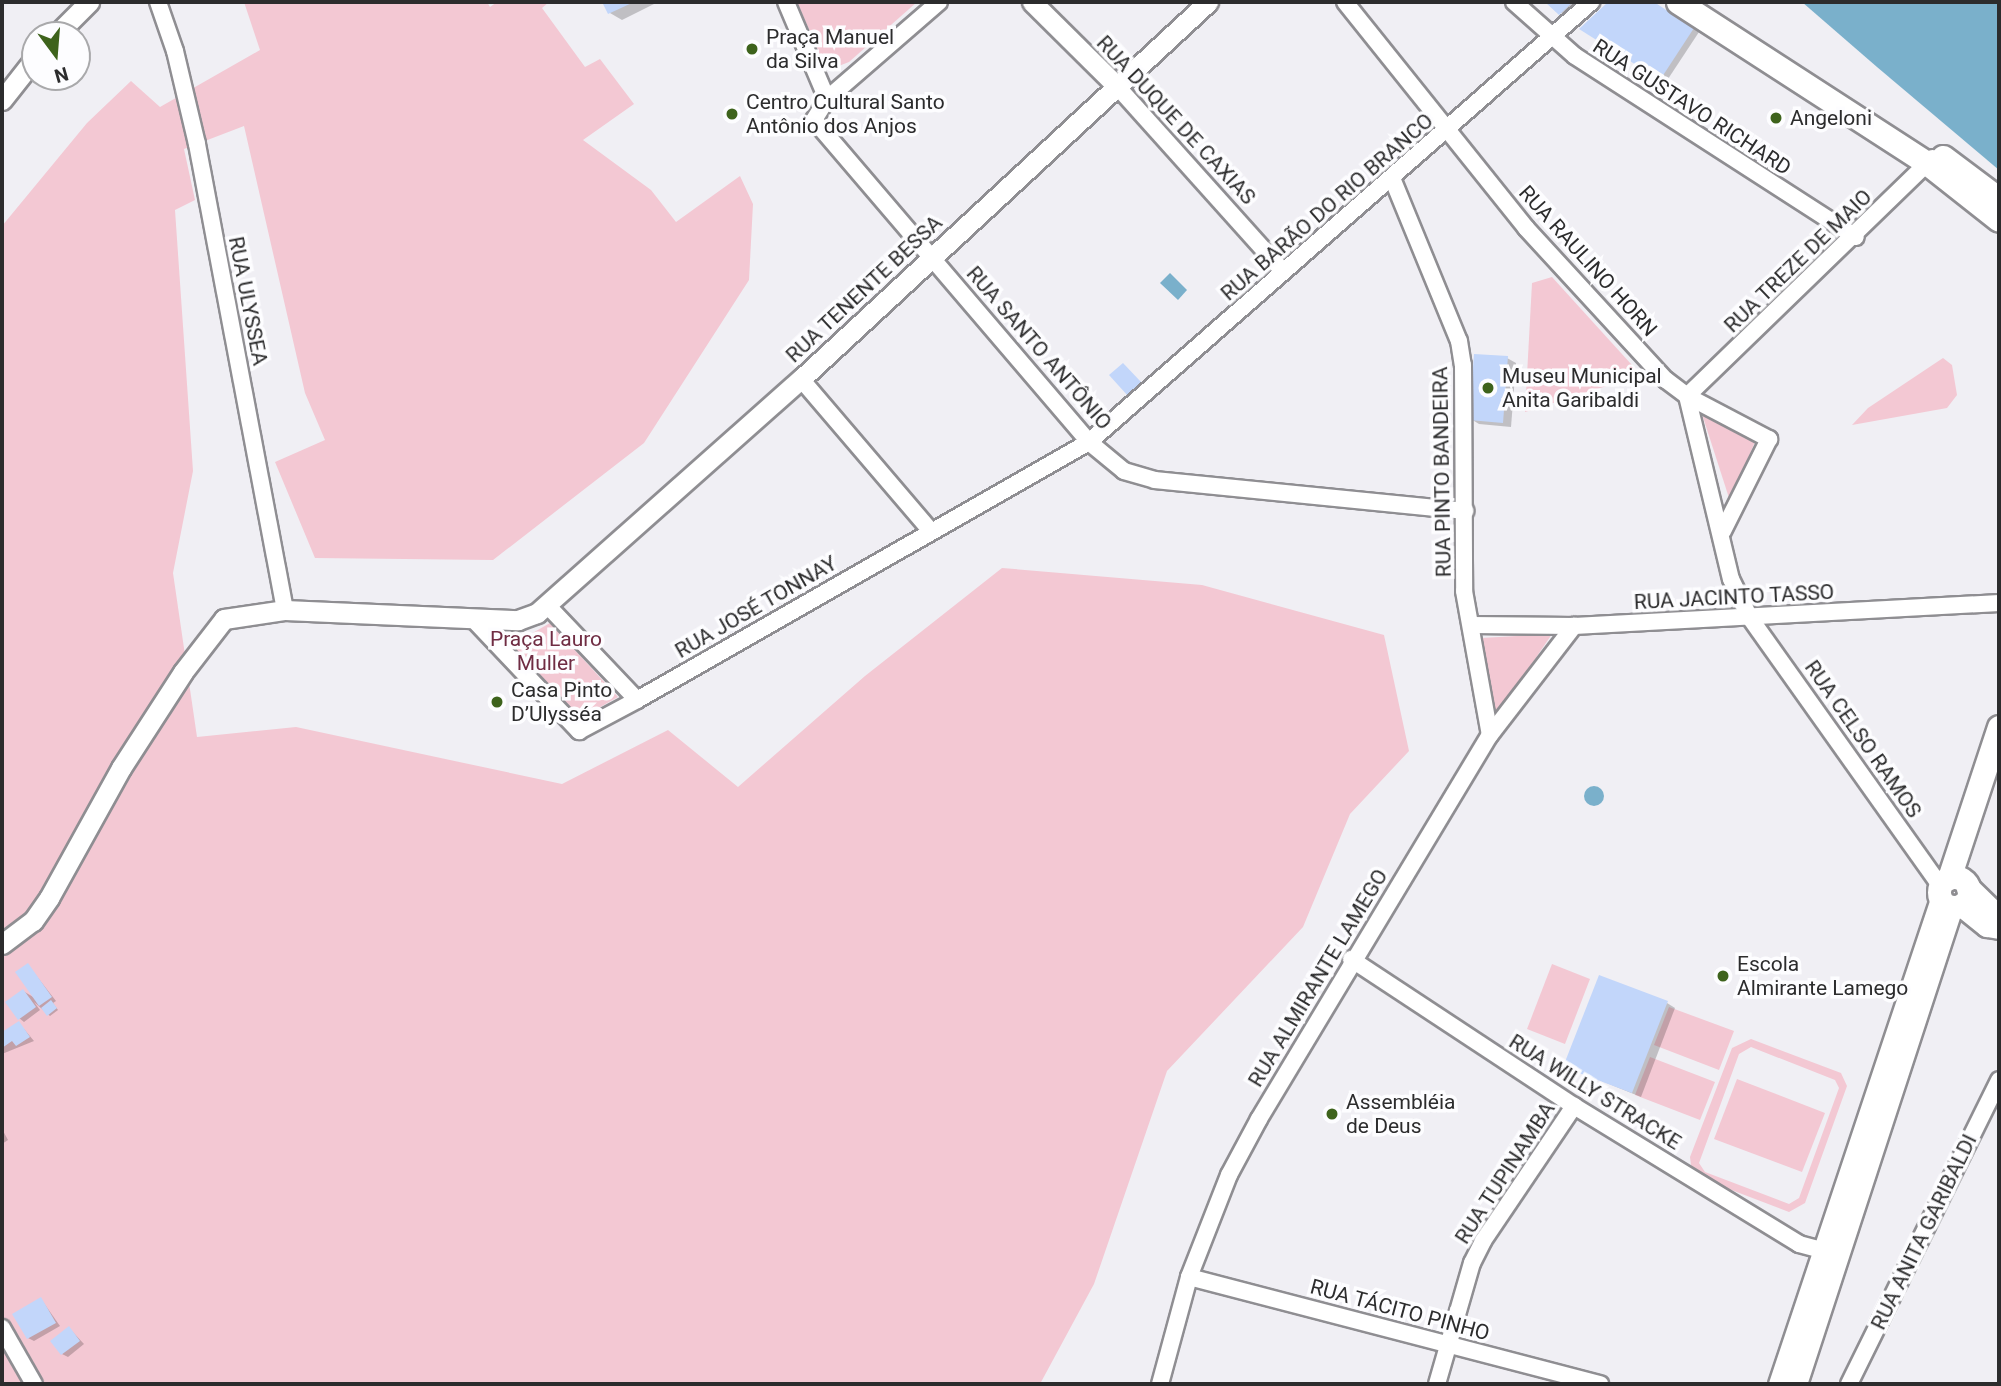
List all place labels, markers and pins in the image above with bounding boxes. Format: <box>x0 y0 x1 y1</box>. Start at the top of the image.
place label: Praça Manuel da Silva <box>766 24 894 74</box>
marker: Praça Manuel da Silva <box>744 41 760 57</box>
place label: Centro Cultural Santo Antônio dos Anjos <box>746 89 945 139</box>
place label: Angeloni <box>1790 105 1872 131</box>
marker: Centro Cultural Santo Antônio dos Anjos <box>724 106 740 122</box>
marker: Angeloni <box>1768 110 1784 126</box>
place label: Museu Municipal Anita Garibaldi <box>1502 363 1662 413</box>
marker: Museu Municipal Anita Garibaldi <box>1480 380 1496 396</box>
place label: Casa Pinto D’Ulysséa <box>511 677 612 727</box>
marker: Casa Pinto D’Ulysséa <box>489 694 505 710</box>
place label: Escola Almirante Lamego <box>1737 951 1908 1001</box>
marker: Escola Almirante Lamego <box>1715 968 1731 984</box>
place label: Assembléia de Deus <box>1346 1089 1455 1139</box>
marker: Assembléia de Deus <box>1324 1106 1340 1122</box>

